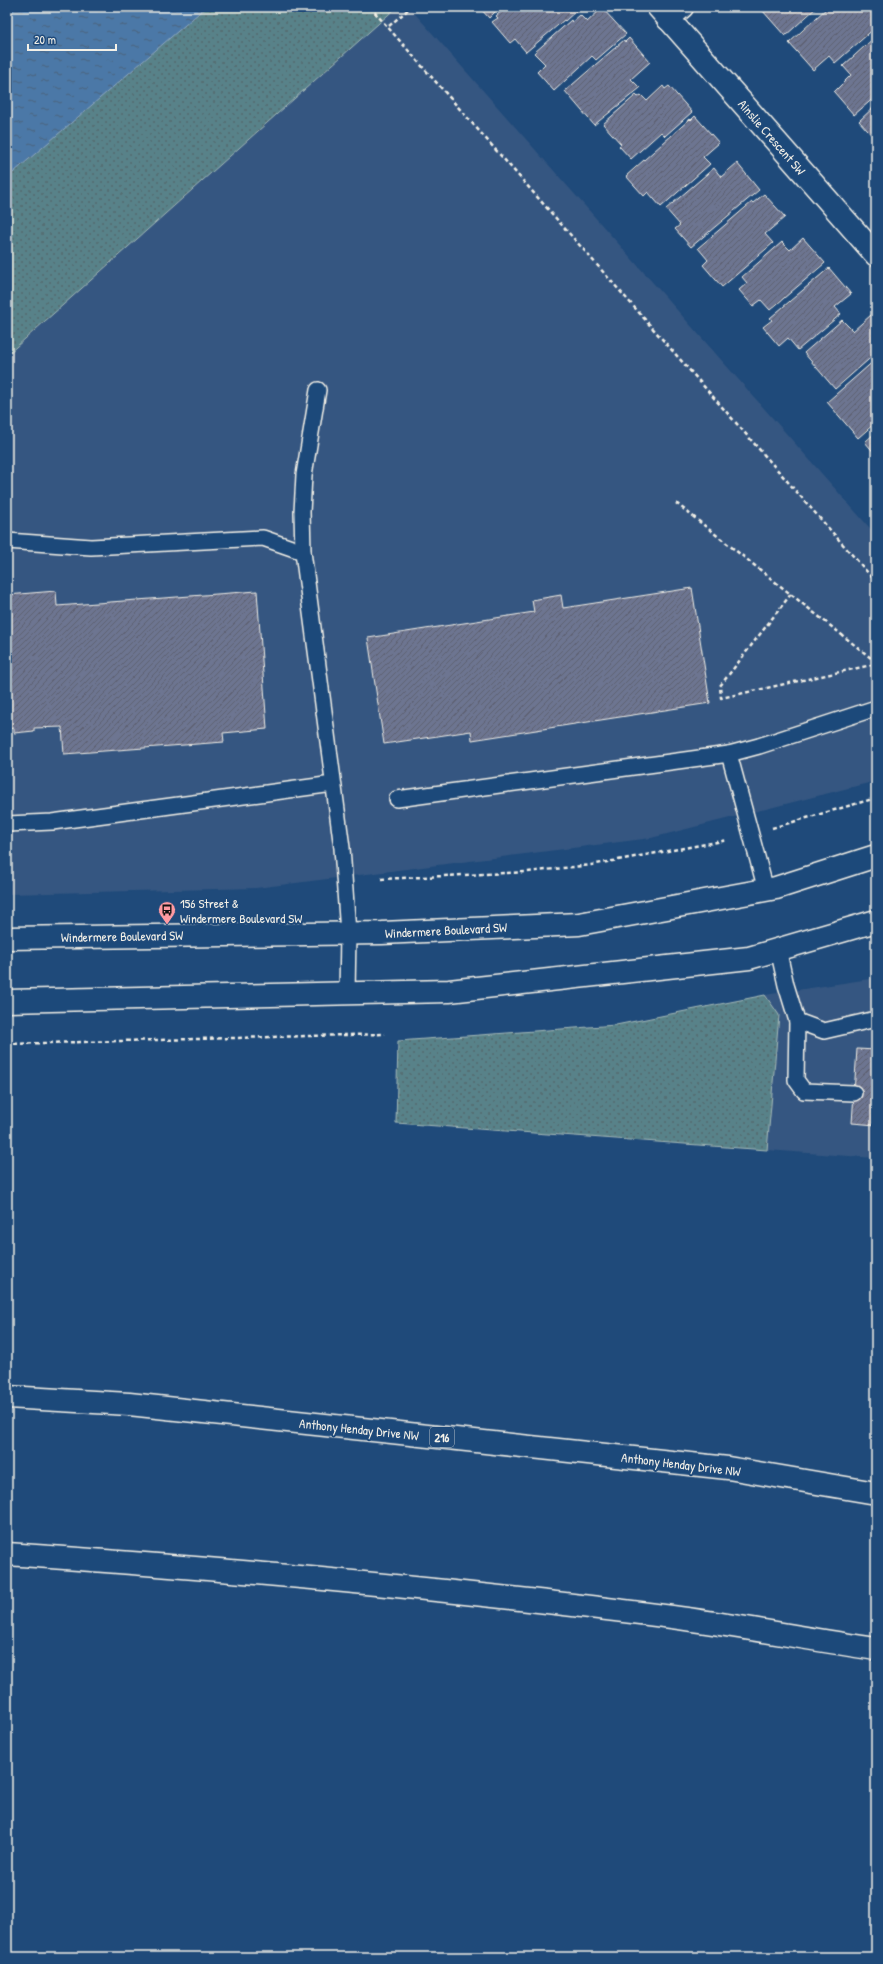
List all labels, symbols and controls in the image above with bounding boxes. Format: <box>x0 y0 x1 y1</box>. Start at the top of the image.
scale bar <box>28 26 116 52</box>
text: 20 m <box>34 31 56 48</box>
street label: Ainslie Crescent SW <box>734 95 810 179</box>
place label: 156 Street & Windermere Boulevard SW <box>180 894 302 927</box>
bus stop icon: 156 Street & Windermere Boulevard SW <box>157 900 177 925</box>
street label: Windermere Boulevard SW <box>384 918 508 942</box>
street label: Windermere Boulevard SW <box>61 926 183 946</box>
street label: Anthony Henday Drive NW <box>298 1414 420 1444</box>
road number: 216 <box>430 1427 454 1447</box>
street label: Anthony Henday Drive NW <box>620 1448 742 1480</box>

